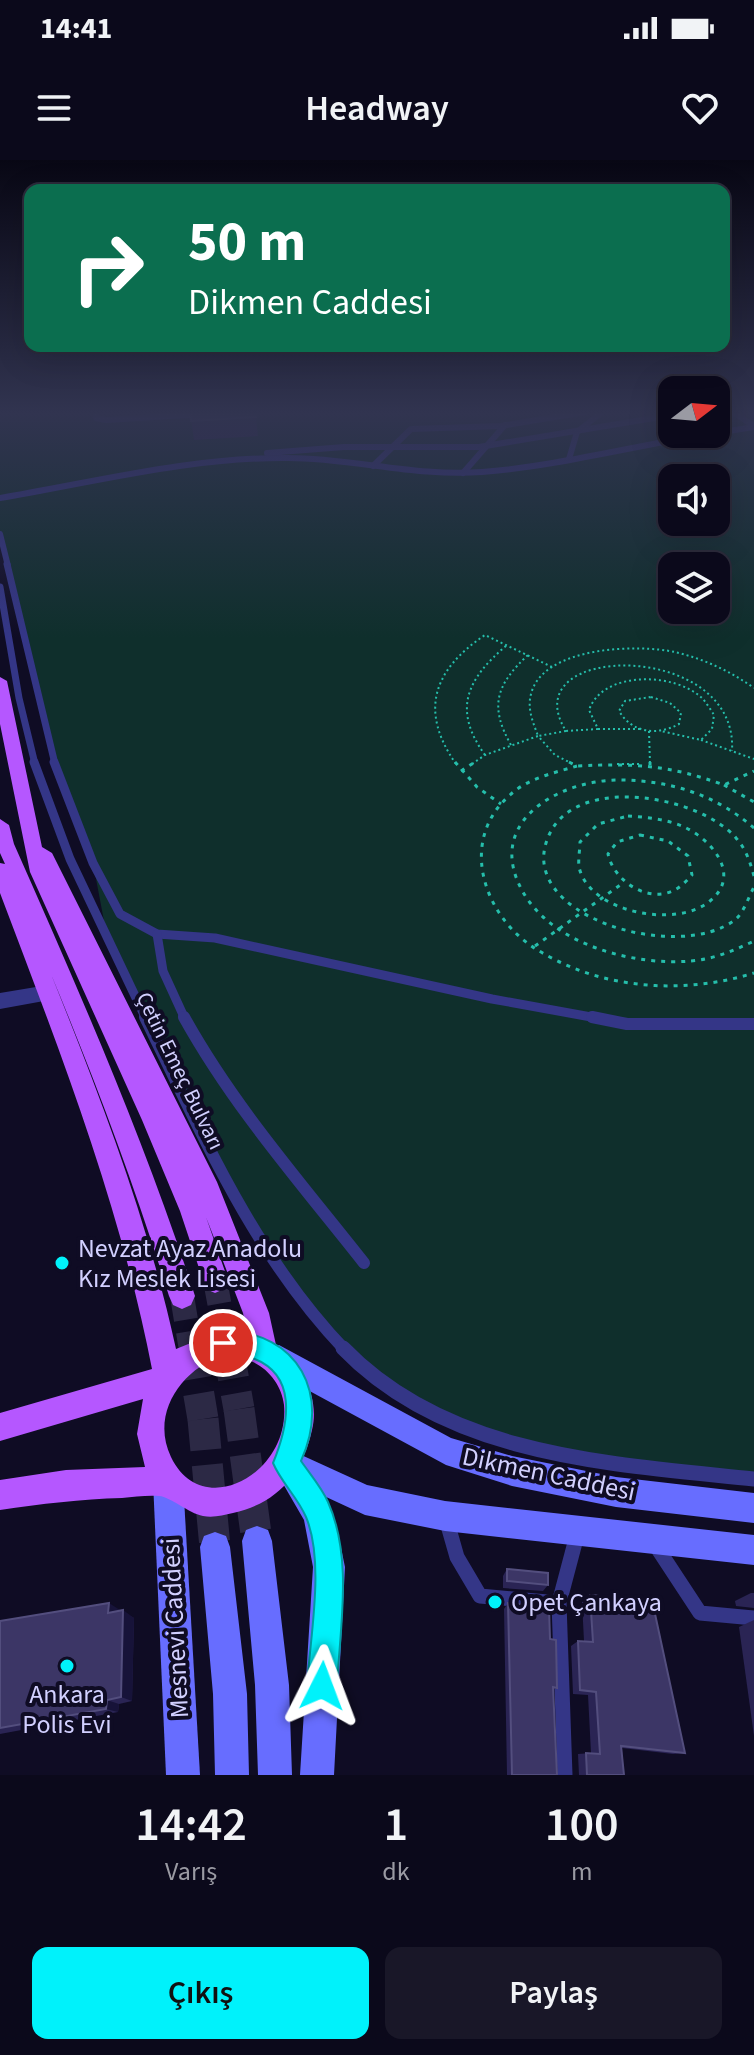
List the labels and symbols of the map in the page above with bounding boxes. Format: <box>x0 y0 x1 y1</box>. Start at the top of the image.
north arrow <box>658 376 730 448</box>
street label: Çetin Emeç Bulvarı <box>128 987 232 1155</box>
place label: Nevzat Ayaz Anadolu Kız Meslek Lisesi <box>78 1230 302 1297</box>
marker: Nevzat Ayaz Anadolu Kız Meslek Lisesi <box>53 1254 71 1272</box>
pin <box>189 1309 257 1377</box>
street label: Dikmen Caddesi <box>459 1438 639 1510</box>
street label: Mesnevi Caddesi <box>152 1537 198 1719</box>
place label: Opet Çankaya <box>511 1584 662 1621</box>
marker: Opet Çankaya <box>486 1593 504 1611</box>
position arrow <box>280 1644 364 1728</box>
marker: Ankara Polis Evi <box>58 1657 76 1675</box>
place label: Ankara Polis Evi <box>22 1676 112 1743</box>

